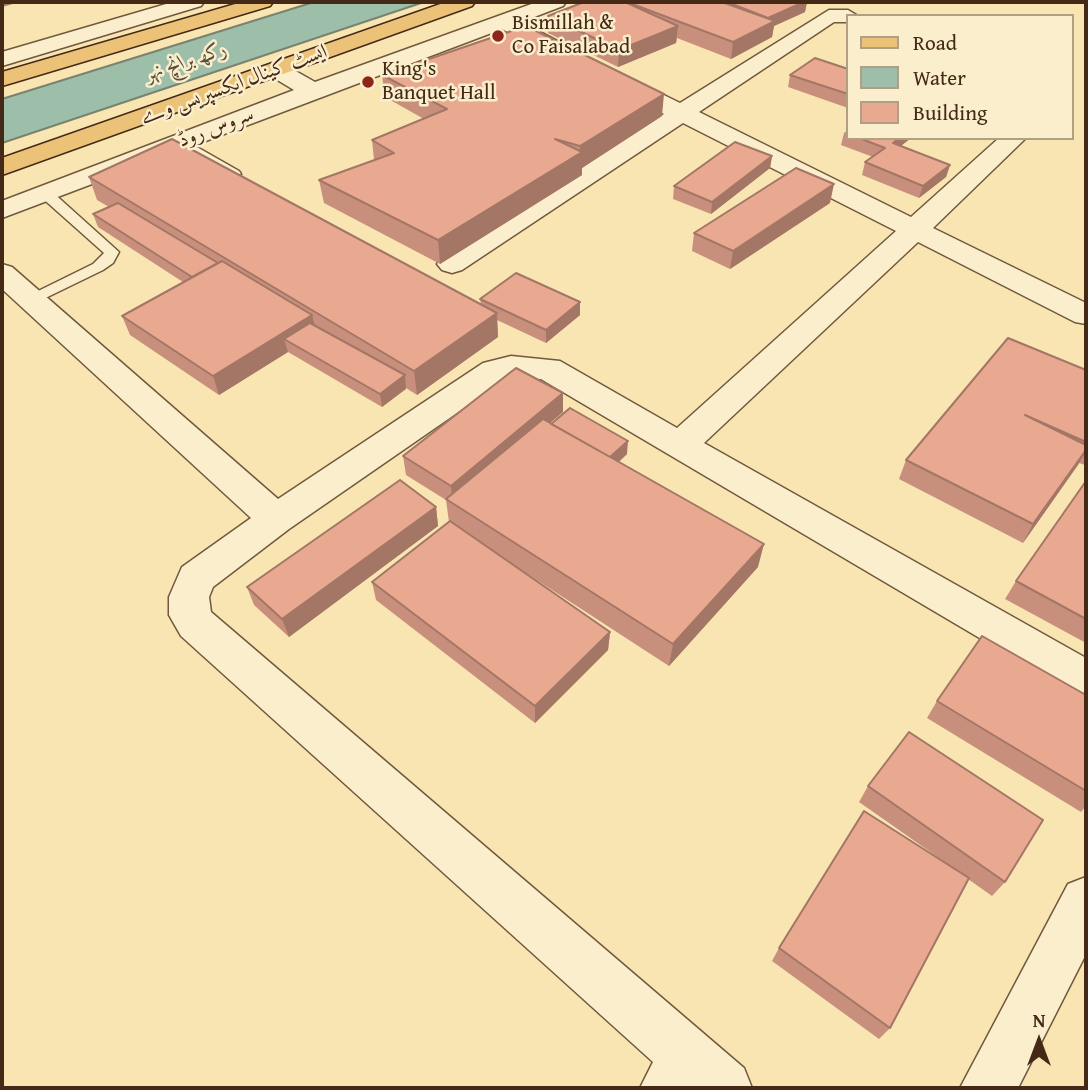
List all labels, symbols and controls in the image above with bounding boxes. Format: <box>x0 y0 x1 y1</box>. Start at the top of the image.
place label: Bismillah & Co Faisalabad <box>512 11 630 61</box>
legend <box>846 14 1074 140</box>
text: Road <box>913 27 957 58</box>
marker: Bismillah & Co Faisalabad <box>490 28 506 44</box>
water label: رکھ برانچ نہر <box>142 37 230 87</box>
street label: ایسٹ کینال ایکسپریس وے <box>137 39 331 131</box>
place label: King's Banquet Hall <box>382 57 496 107</box>
text: Water <box>913 62 966 93</box>
marker: King's Banquet Hall <box>360 74 376 90</box>
text: Building <box>913 97 987 128</box>
street label: سروس روڈ <box>175 102 257 154</box>
north arrow <box>1004 1006 1074 1076</box>
text: N <box>1033 1006 1045 1034</box>

